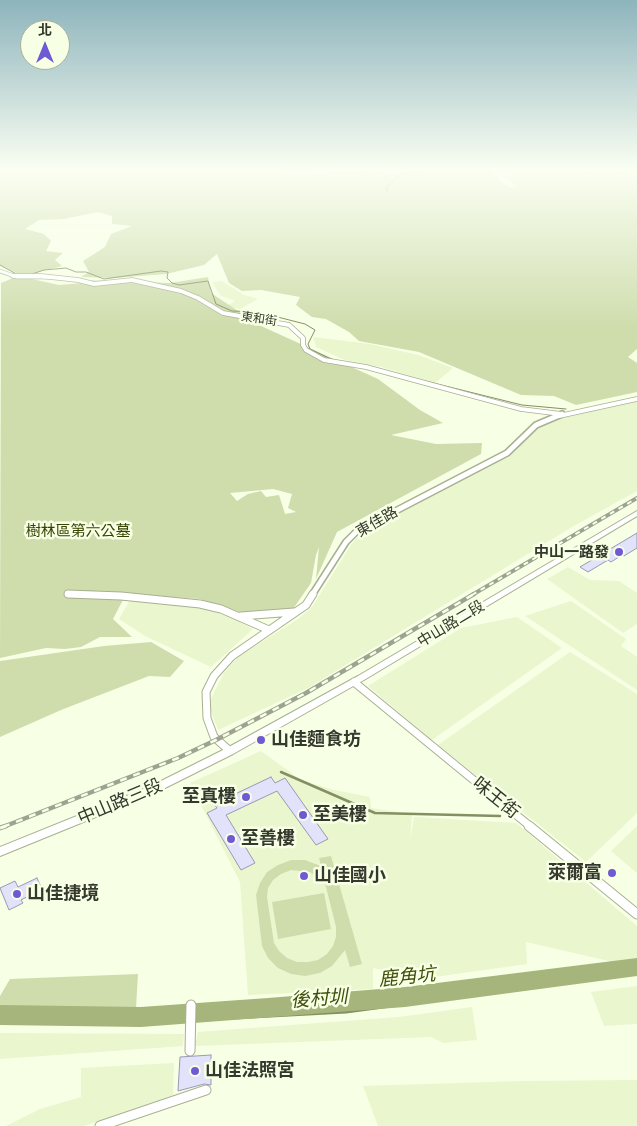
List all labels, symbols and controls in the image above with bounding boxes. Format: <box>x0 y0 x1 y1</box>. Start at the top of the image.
north arrow <box>20 20 70 70</box>
text: 北 <box>38 24 52 38</box>
street label: 東和街 <box>240 309 278 329</box>
street label: 東佳路 <box>353 503 401 541</box>
park label: 樹林區第六公墓 <box>26 522 130 540</box>
place label: 中山一路發 <box>534 543 609 561</box>
marker: 中山一路發 <box>613 546 625 558</box>
street label: 中山路二段 <box>414 597 488 651</box>
place label: 山佳麵食坊 <box>271 729 361 751</box>
marker: 山佳麵食坊 <box>255 734 267 746</box>
street label: 味王街 <box>468 773 524 823</box>
street label: 中山路三段 <box>74 774 166 830</box>
place label: 至真樓 <box>182 786 236 808</box>
marker: 至真樓 <box>240 791 252 803</box>
place label: 至美樓 <box>313 804 367 826</box>
marker: 至美樓 <box>297 809 309 821</box>
place label: 至善樓 <box>241 828 295 850</box>
marker: 至善樓 <box>225 833 237 845</box>
place label: 萊爾富 <box>548 862 602 884</box>
place label: 山佳國小 <box>314 865 386 887</box>
marker: 萊爾富 <box>606 867 618 879</box>
marker: 山佳國小 <box>298 870 310 882</box>
place label: 山佳捷境 <box>27 883 99 905</box>
marker: 山佳捷境 <box>11 888 23 900</box>
water label: 鹿角坑 <box>377 963 437 991</box>
water label: 後村圳 <box>290 986 348 1012</box>
place label: 山佳法照宮 <box>205 1060 295 1082</box>
marker: 山佳法照宮 <box>189 1065 201 1077</box>

